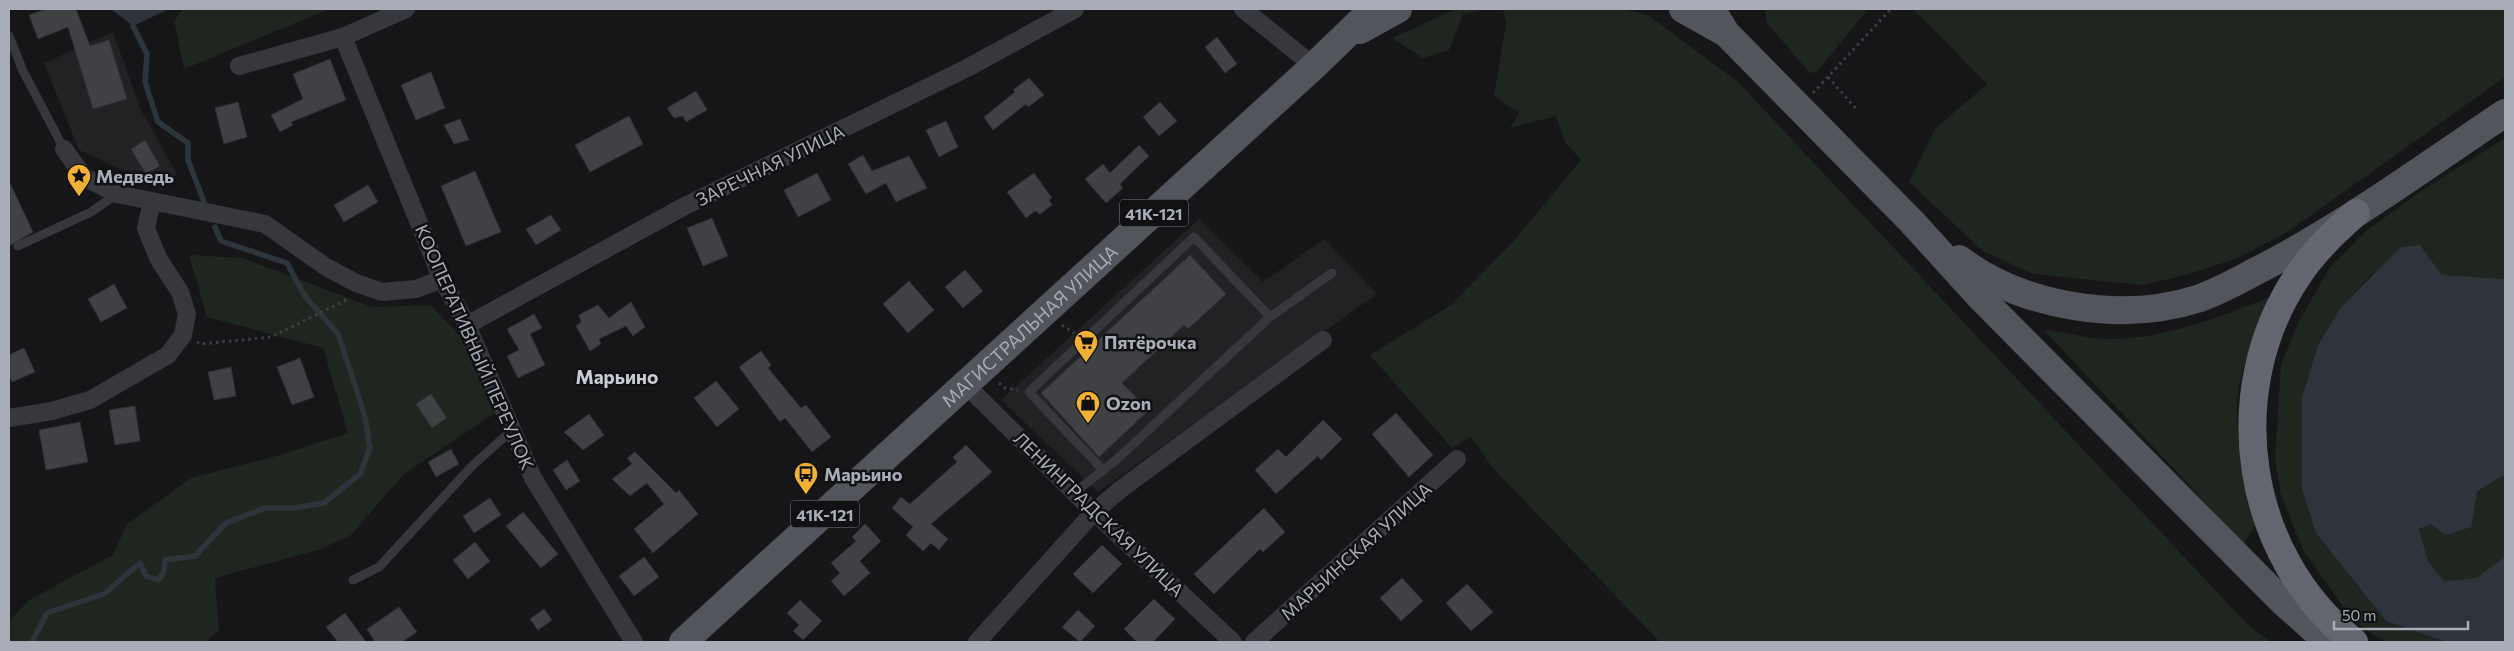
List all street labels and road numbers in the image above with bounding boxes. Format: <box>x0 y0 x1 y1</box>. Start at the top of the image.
street label: ЗАРЕЧНАЯ УЛИЦА <box>692 120 848 210</box>
road number: 41К-121 <box>1120 200 1188 227</box>
street label: КООПЕРАТИВНЫЙ ПЕРЕУЛОК <box>411 221 539 473</box>
street label: МАГИСТРАЛЬНАЯ УЛИЦА <box>937 240 1122 412</box>
street label: ЛЕНИНГРАДСКАЯ УЛИЦА <box>1009 427 1189 601</box>
street label: МАРЬИНСКАЯ УЛИЦА <box>1276 477 1436 625</box>
road number: 41К-121 <box>791 500 859 528</box>

